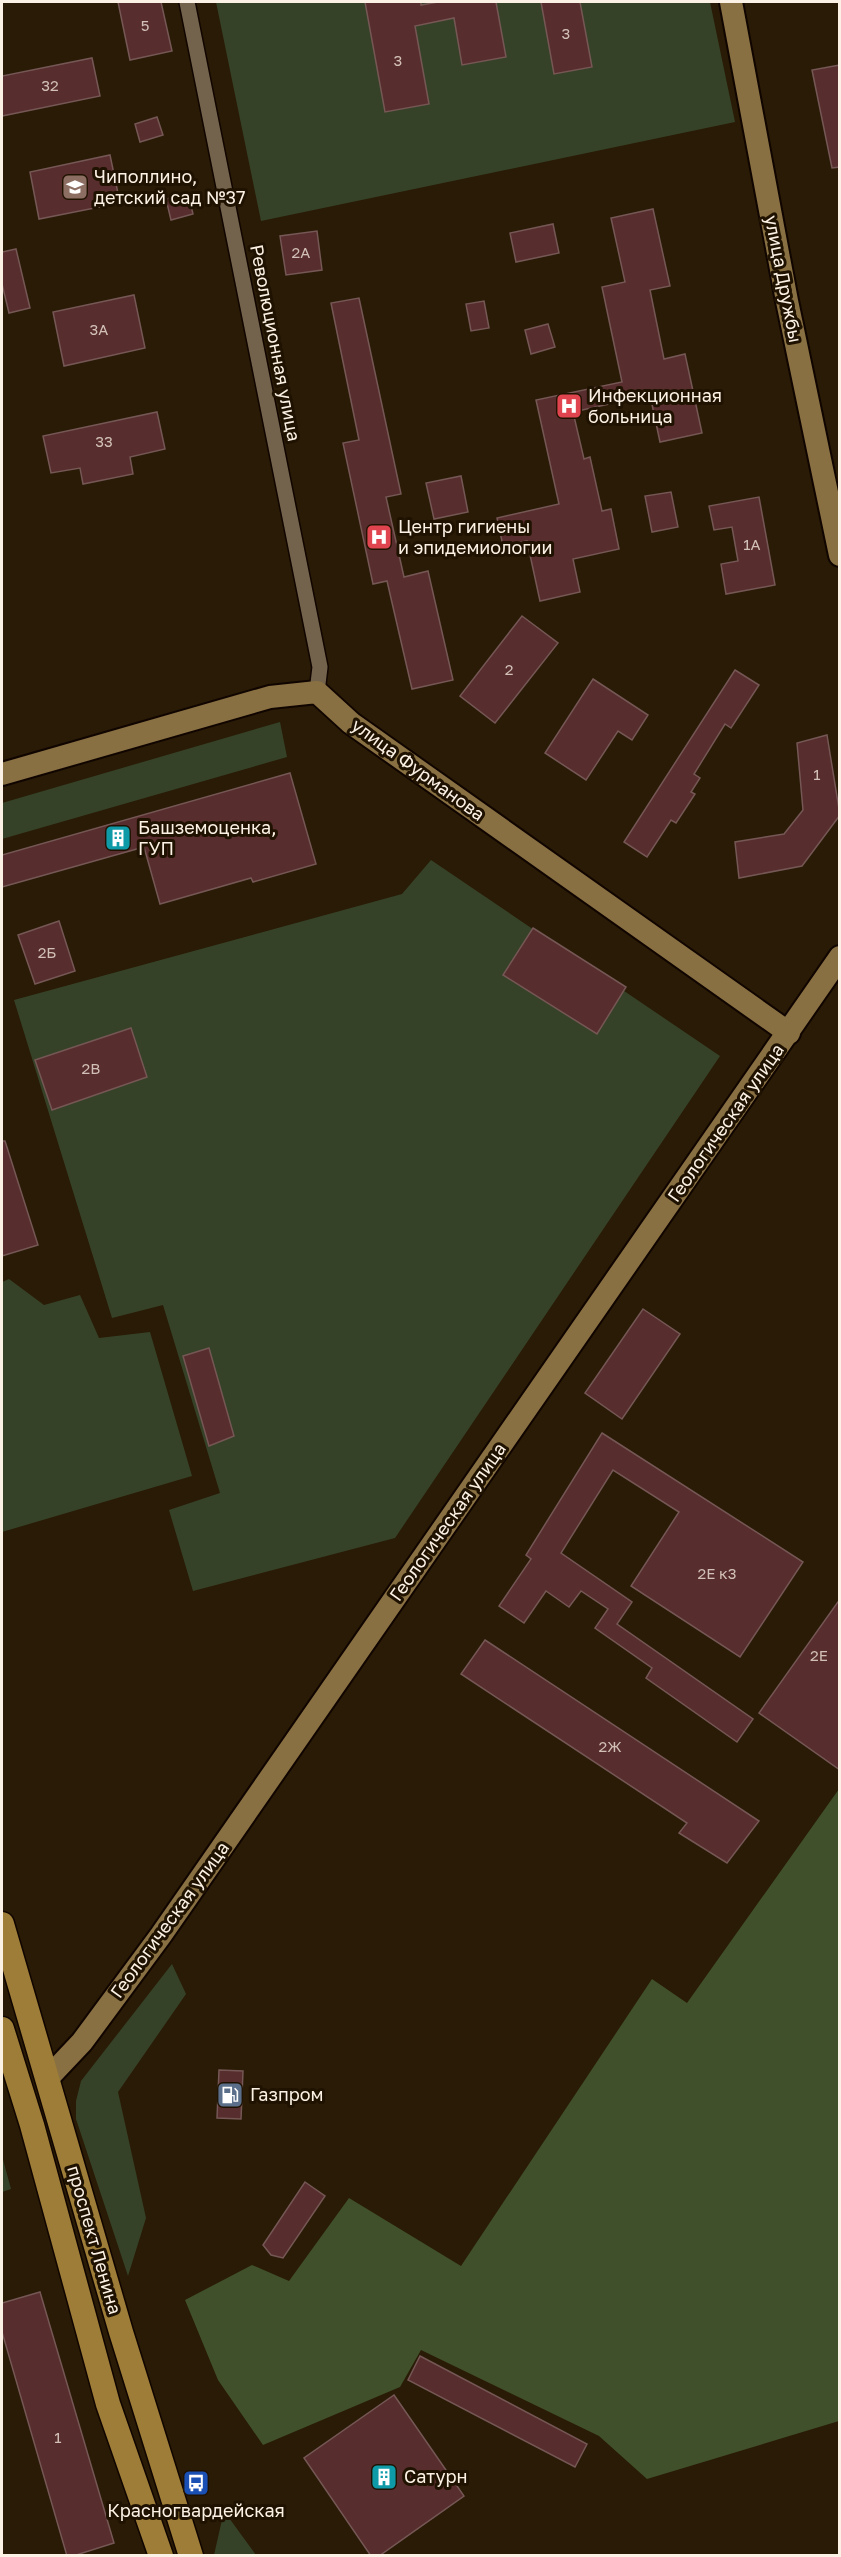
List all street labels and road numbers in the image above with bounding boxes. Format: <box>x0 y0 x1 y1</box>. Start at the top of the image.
street label: улица Дружбы <box>761 213 807 344</box>
street label: Революционная улица <box>246 243 306 443</box>
street label: улица Фурманова <box>348 714 489 825</box>
street label: Геологическая улица <box>662 1039 788 1206</box>
street label: Геологическая улица <box>384 1438 510 1605</box>
street label: Геологическая улица <box>105 1837 233 2002</box>
street label: проспект Ленина <box>63 2163 127 2317</box>

